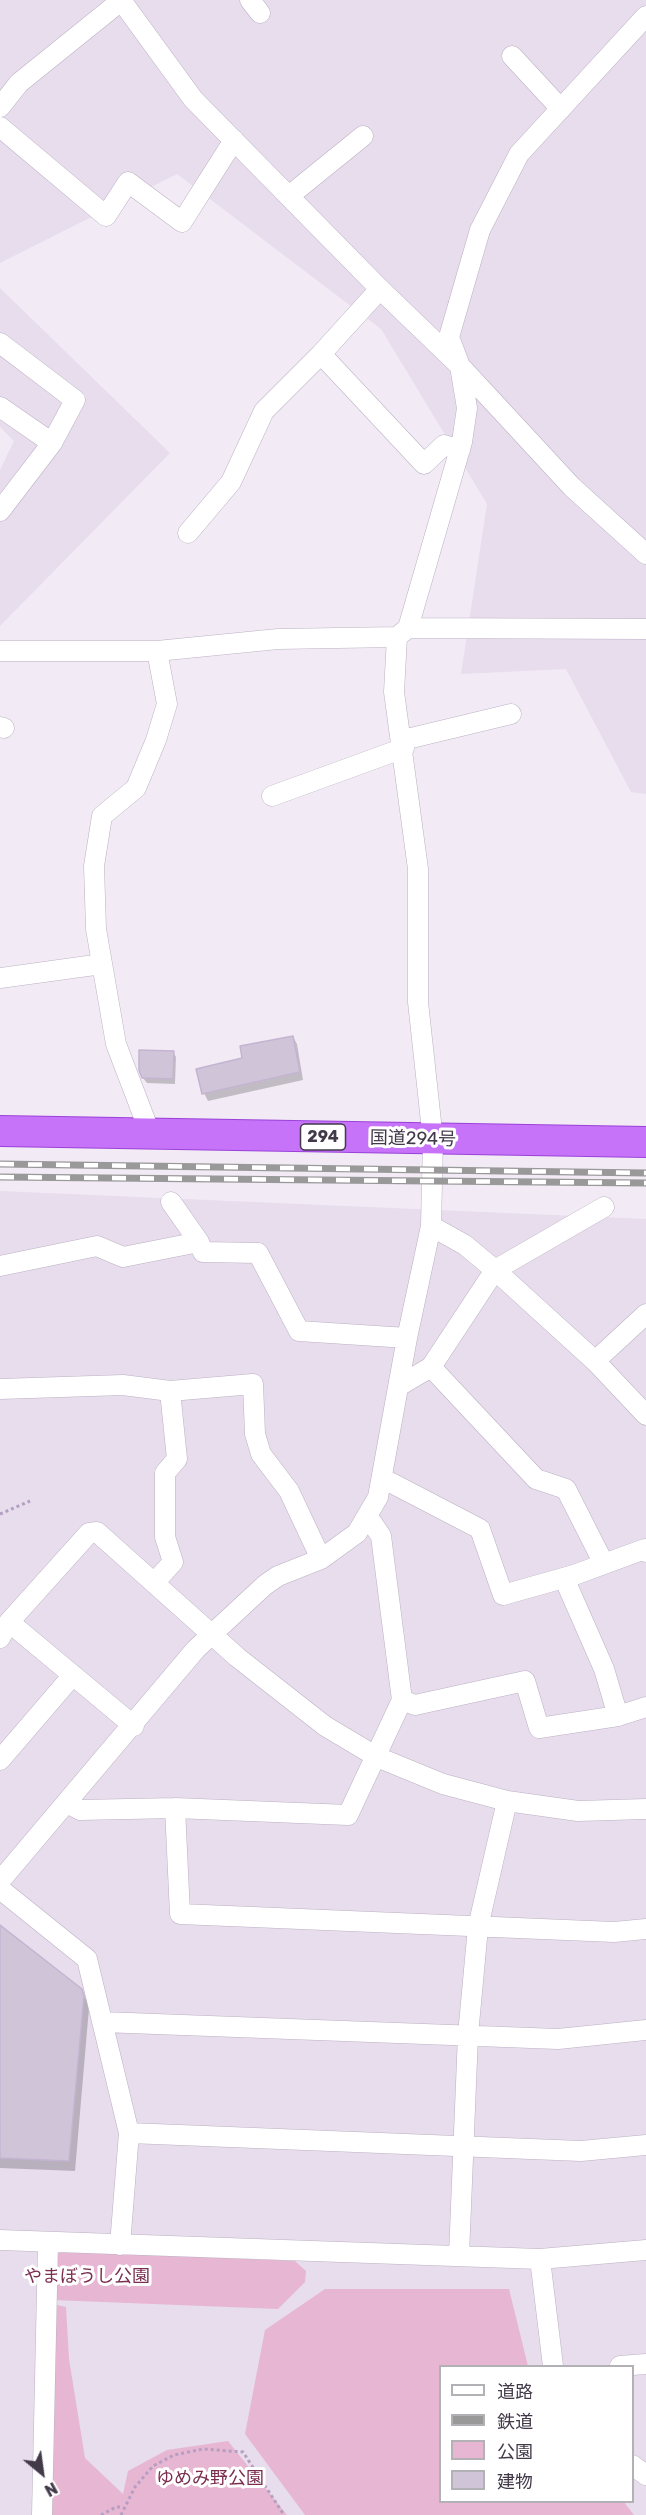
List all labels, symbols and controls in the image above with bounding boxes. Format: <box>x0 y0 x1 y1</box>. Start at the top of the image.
road number: 294 <box>300 1124 346 1150</box>
street label: 国道294号 <box>370 1127 456 1151</box>
park label: やまぼうし公園 <box>24 2266 150 2288</box>
legend <box>439 2365 634 2503</box>
text: 道路 <box>497 2381 533 2403</box>
text: 鉄道 <box>497 2411 533 2433</box>
text: 公園 <box>497 2441 533 2463</box>
north arrow <box>12 2443 72 2503</box>
park label: ゆめみ野公園 <box>156 2468 264 2490</box>
text: 建物 <box>497 2471 533 2493</box>
text: N <box>41 2478 61 2500</box>

